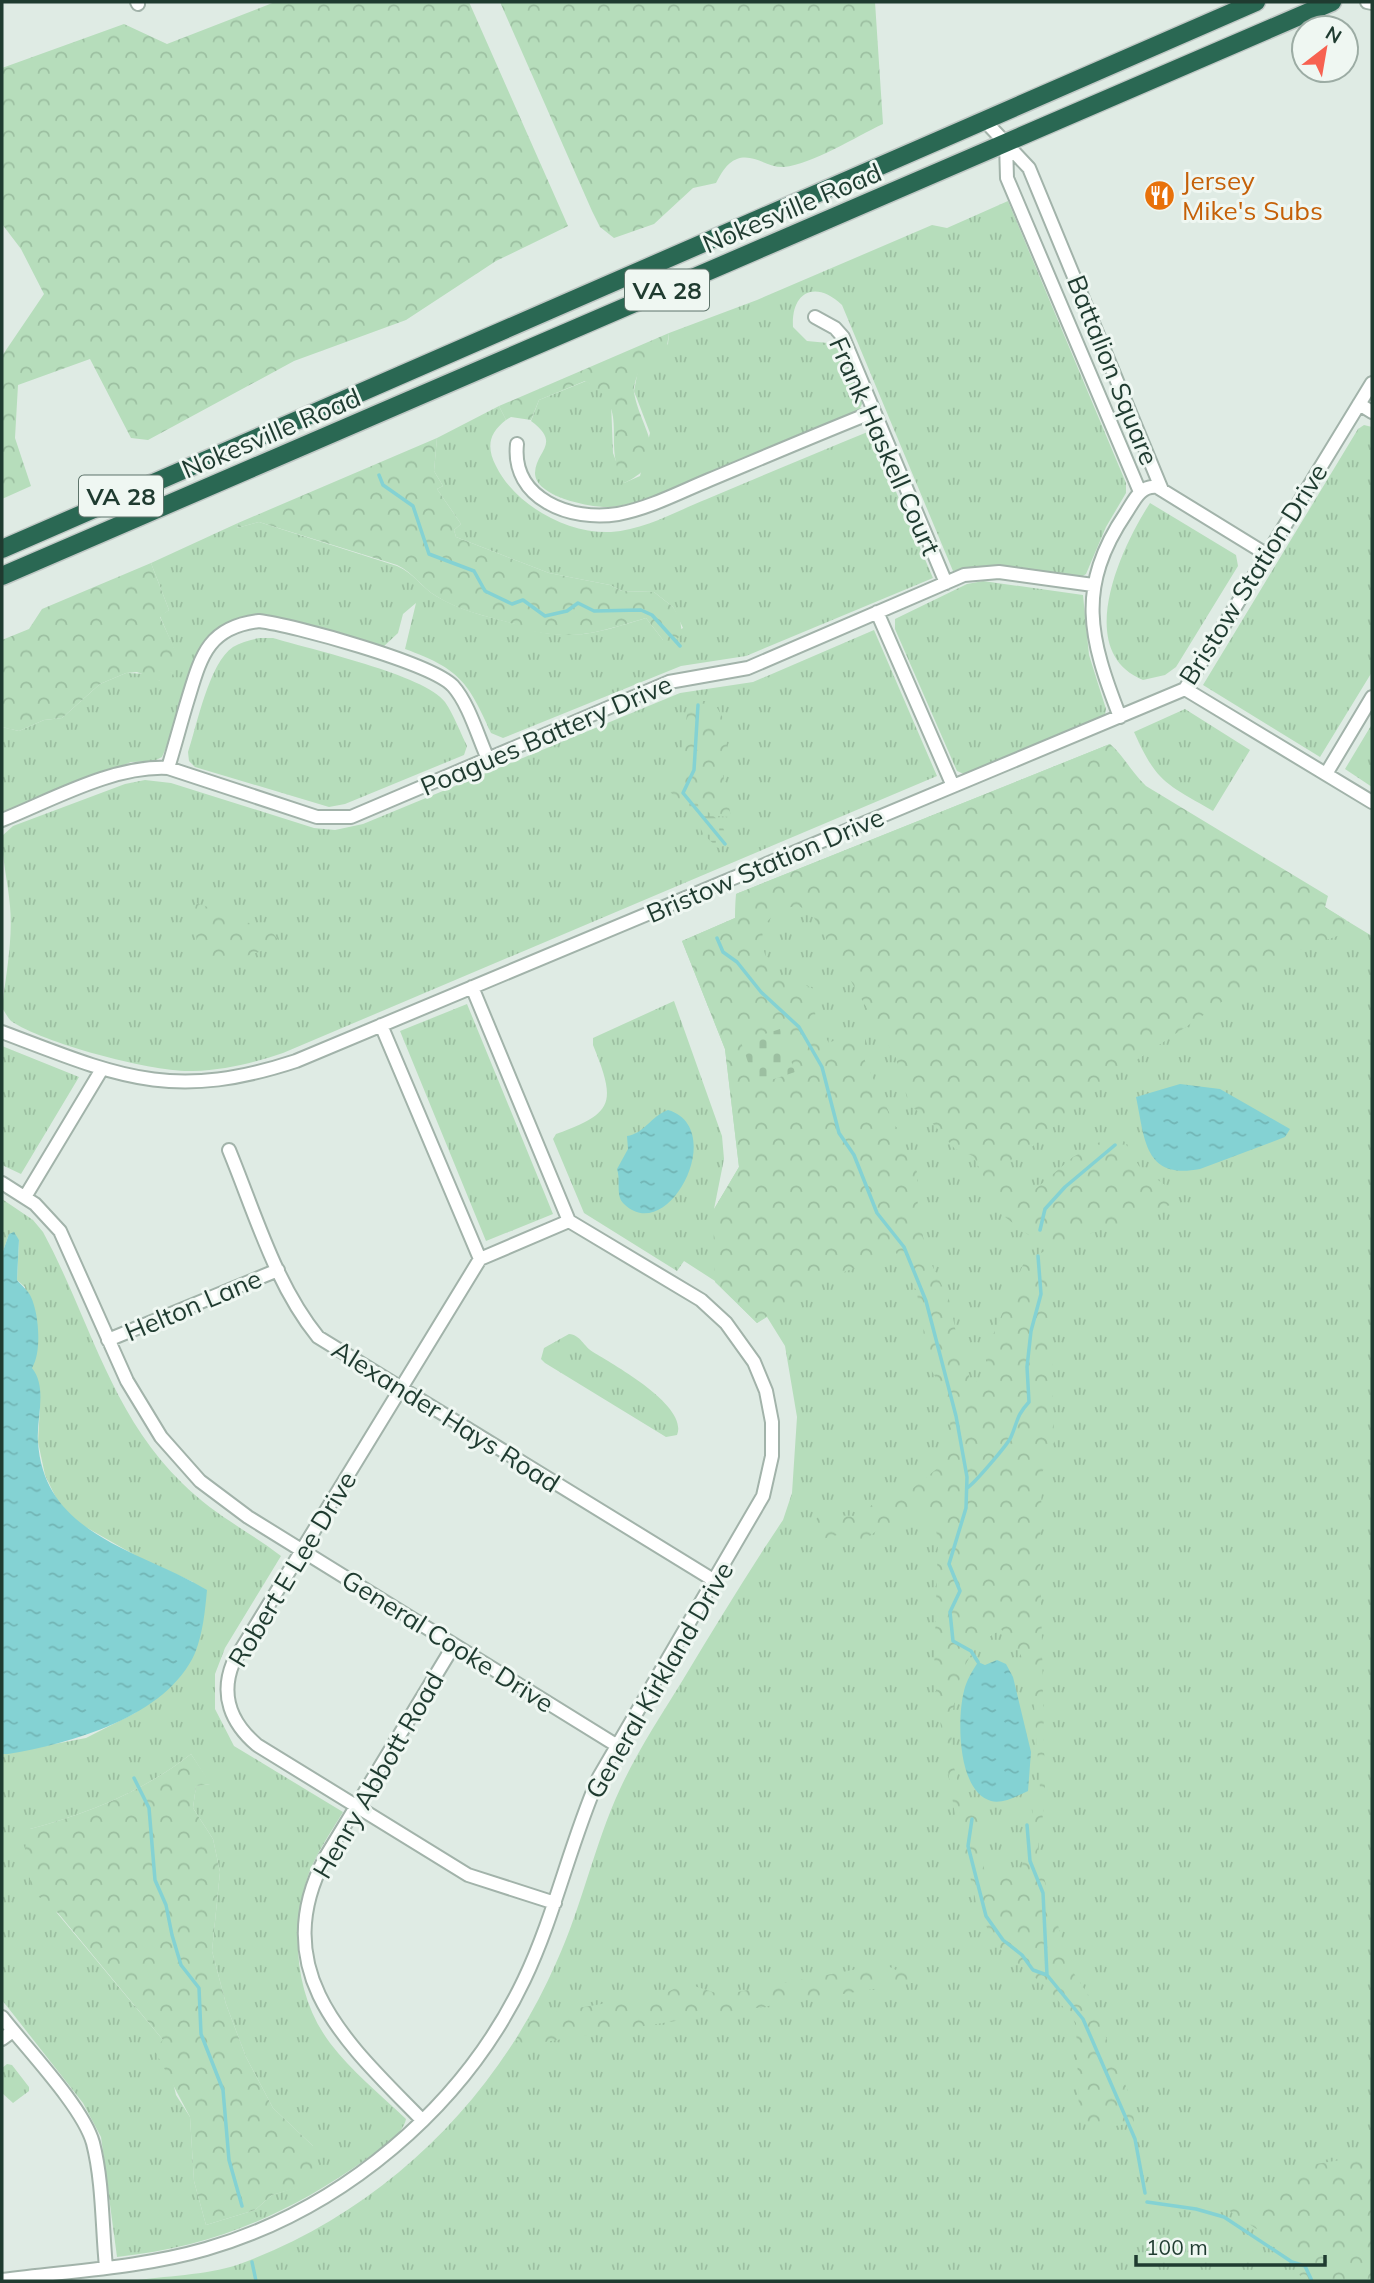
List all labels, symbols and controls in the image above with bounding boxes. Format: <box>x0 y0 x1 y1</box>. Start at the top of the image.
north arrow <box>1290 14 1360 84</box>
text: N <box>1321 20 1346 48</box>
street label: Nokesville Road <box>698 155 886 261</box>
place label: Jersey Mike's Subs <box>1182 164 1323 227</box>
restaurant icon: Jersey Mike's Subs <box>1142 178 1176 212</box>
road number: VA 28 <box>625 270 709 310</box>
street label: Battalion Square <box>1060 270 1166 470</box>
street label: Frank Haskell Court <box>822 332 948 560</box>
street label: Nokesville Road <box>177 380 365 486</box>
street label: Bristow Station Drive <box>1171 457 1335 691</box>
road number: VA 28 <box>79 476 163 516</box>
street label: Poagues Battery Drive <box>415 667 677 803</box>
street label: Bristow Station Drive <box>641 800 889 930</box>
street label: Helton Lane <box>120 1261 266 1349</box>
street label: Alexander Hays Road <box>326 1333 566 1499</box>
street label: Robert E Lee Drive <box>221 1465 363 1673</box>
street label: General Kirkland Drive <box>578 1556 740 1804</box>
street label: General Cooke Drive <box>336 1562 560 1720</box>
street label: Henry Abbott Road <box>305 1666 451 1884</box>
scale bar <box>1136 2224 1325 2268</box>
text: 100 m <box>1146 2234 1208 2260</box>

